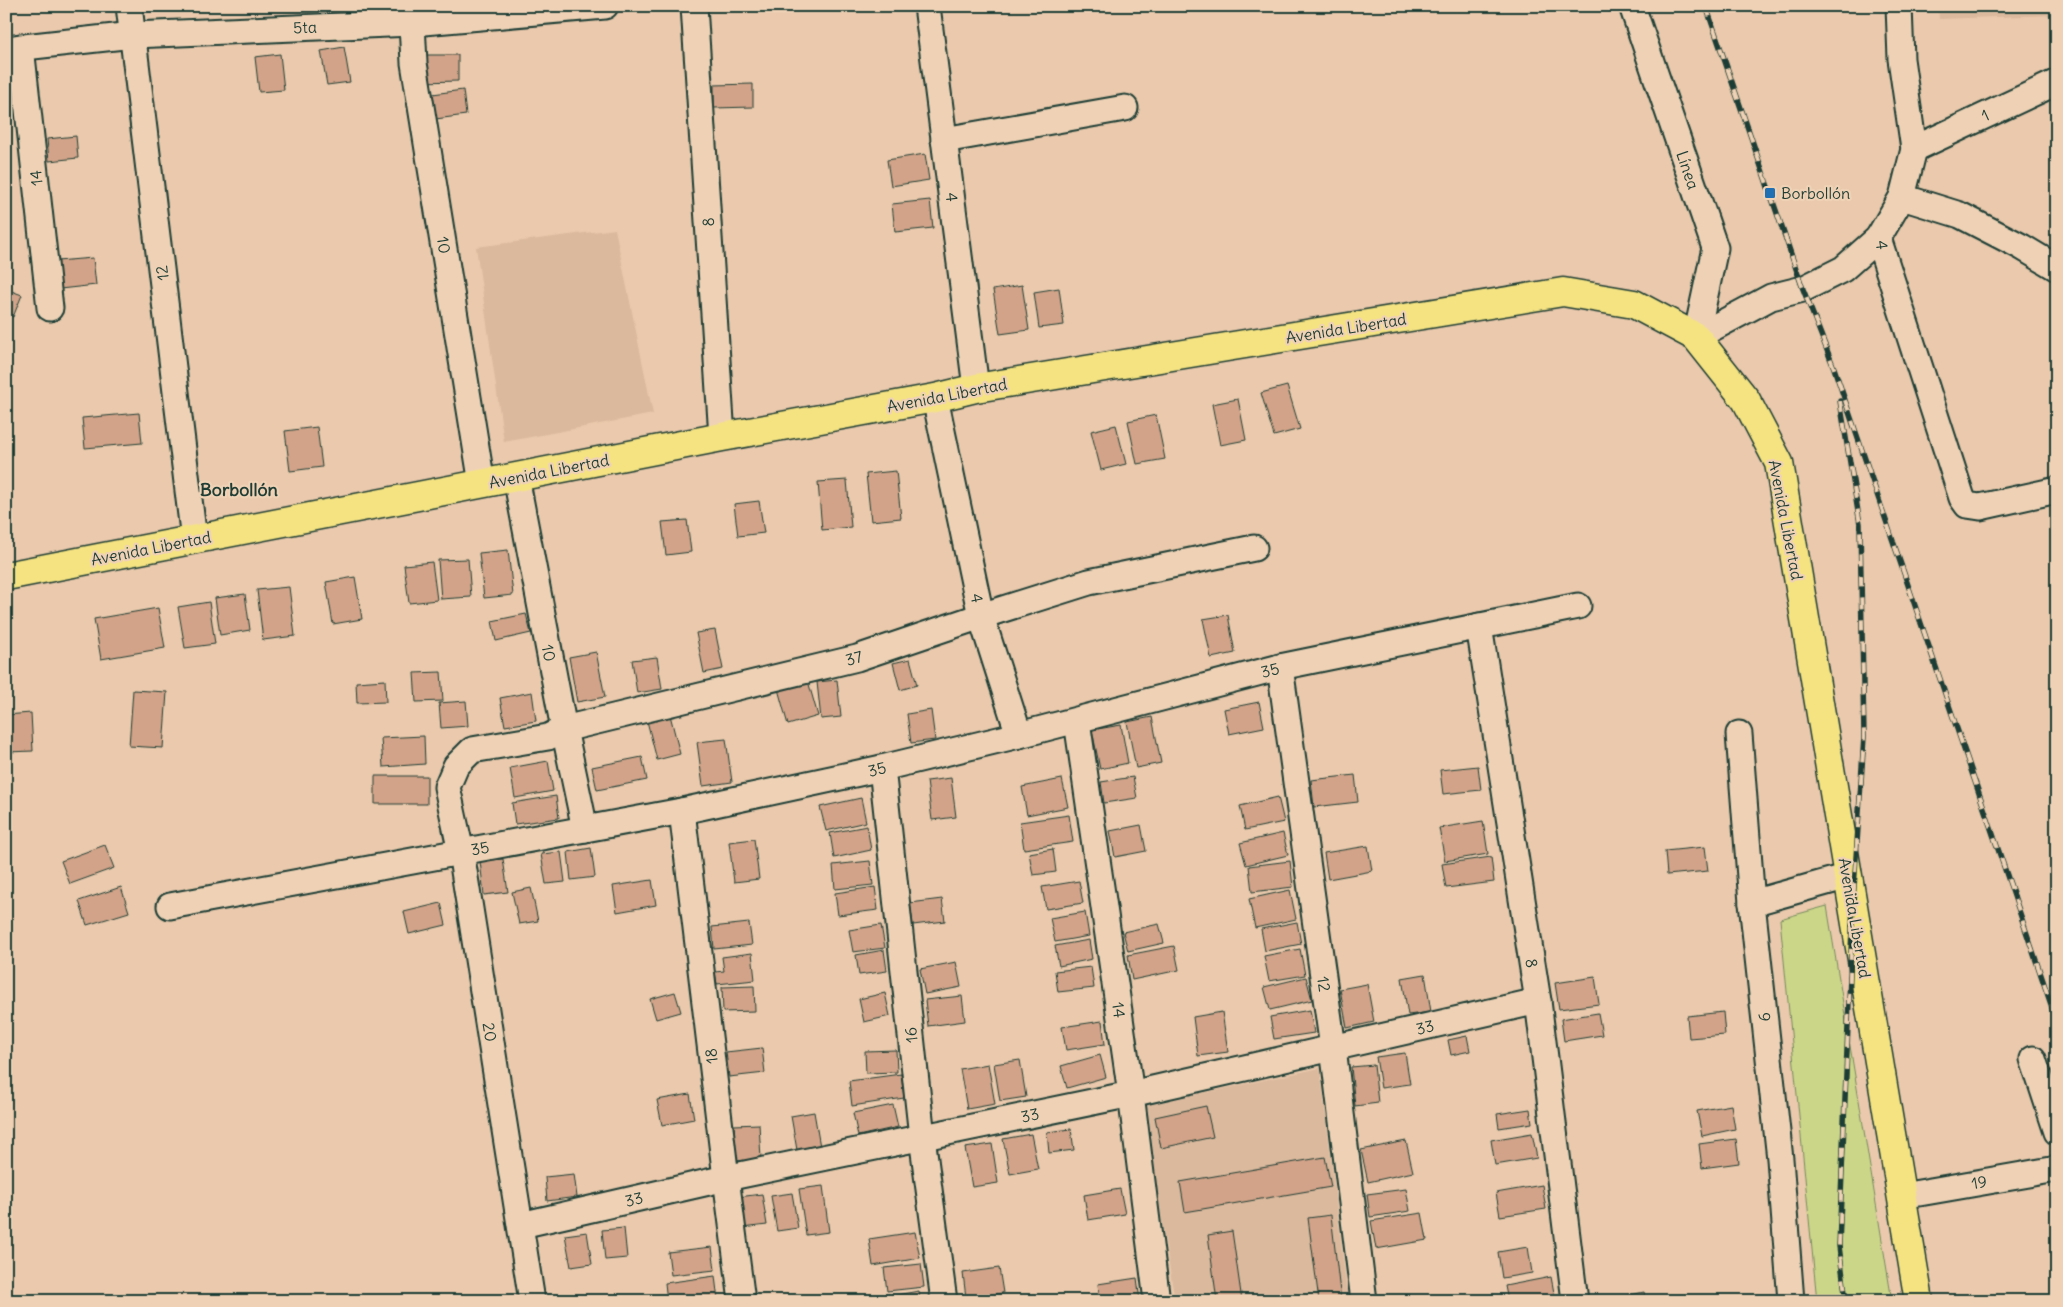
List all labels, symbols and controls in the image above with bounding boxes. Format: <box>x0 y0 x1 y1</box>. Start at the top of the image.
street label: 5ta <box>293 17 317 37</box>
street label: 1 <box>1978 105 1992 125</box>
street label: Línea <box>1672 148 1704 192</box>
street label: 14 <box>25 169 47 187</box>
place label: Borbollón <box>1781 183 1850 203</box>
marker: Borbollón <box>1763 186 1777 200</box>
street label: 4 <box>942 191 962 203</box>
street label: 8 <box>698 217 718 227</box>
street label: 10 <box>433 235 455 255</box>
street label: 4 <box>1871 239 1893 251</box>
street label: 12 <box>151 264 173 282</box>
street label: Avenida Libertad <box>1284 309 1408 347</box>
street label: Avenida Libertad <box>885 374 1009 416</box>
street label: Avenida Libertad <box>487 450 611 492</box>
street label: Avenida Libertad <box>1765 458 1807 582</box>
district label: Borbollón <box>200 478 279 501</box>
street label: Avenida Libertad <box>89 527 213 569</box>
street label: 4 <box>966 591 988 605</box>
street label: 10 <box>538 643 560 663</box>
street label: 37 <box>843 646 865 670</box>
street label: 35 <box>1259 658 1281 682</box>
street label: 35 <box>866 757 888 781</box>
street label: 35 <box>469 837 491 859</box>
street label: Avenida Libertad <box>1835 856 1875 980</box>
street label: 8 <box>1521 957 1543 969</box>
street label: 12 <box>1313 975 1335 993</box>
street label: 14 <box>1108 1001 1130 1019</box>
street label: 6 <box>1754 1011 1774 1023</box>
street label: 33 <box>1414 1015 1436 1039</box>
street label: 20 <box>479 1021 501 1043</box>
street label: 16 <box>900 1026 922 1044</box>
street label: 18 <box>700 1047 722 1065</box>
street label: 33 <box>1019 1103 1041 1127</box>
street label: 19 <box>1970 1171 1988 1193</box>
street label: 33 <box>623 1187 645 1211</box>

